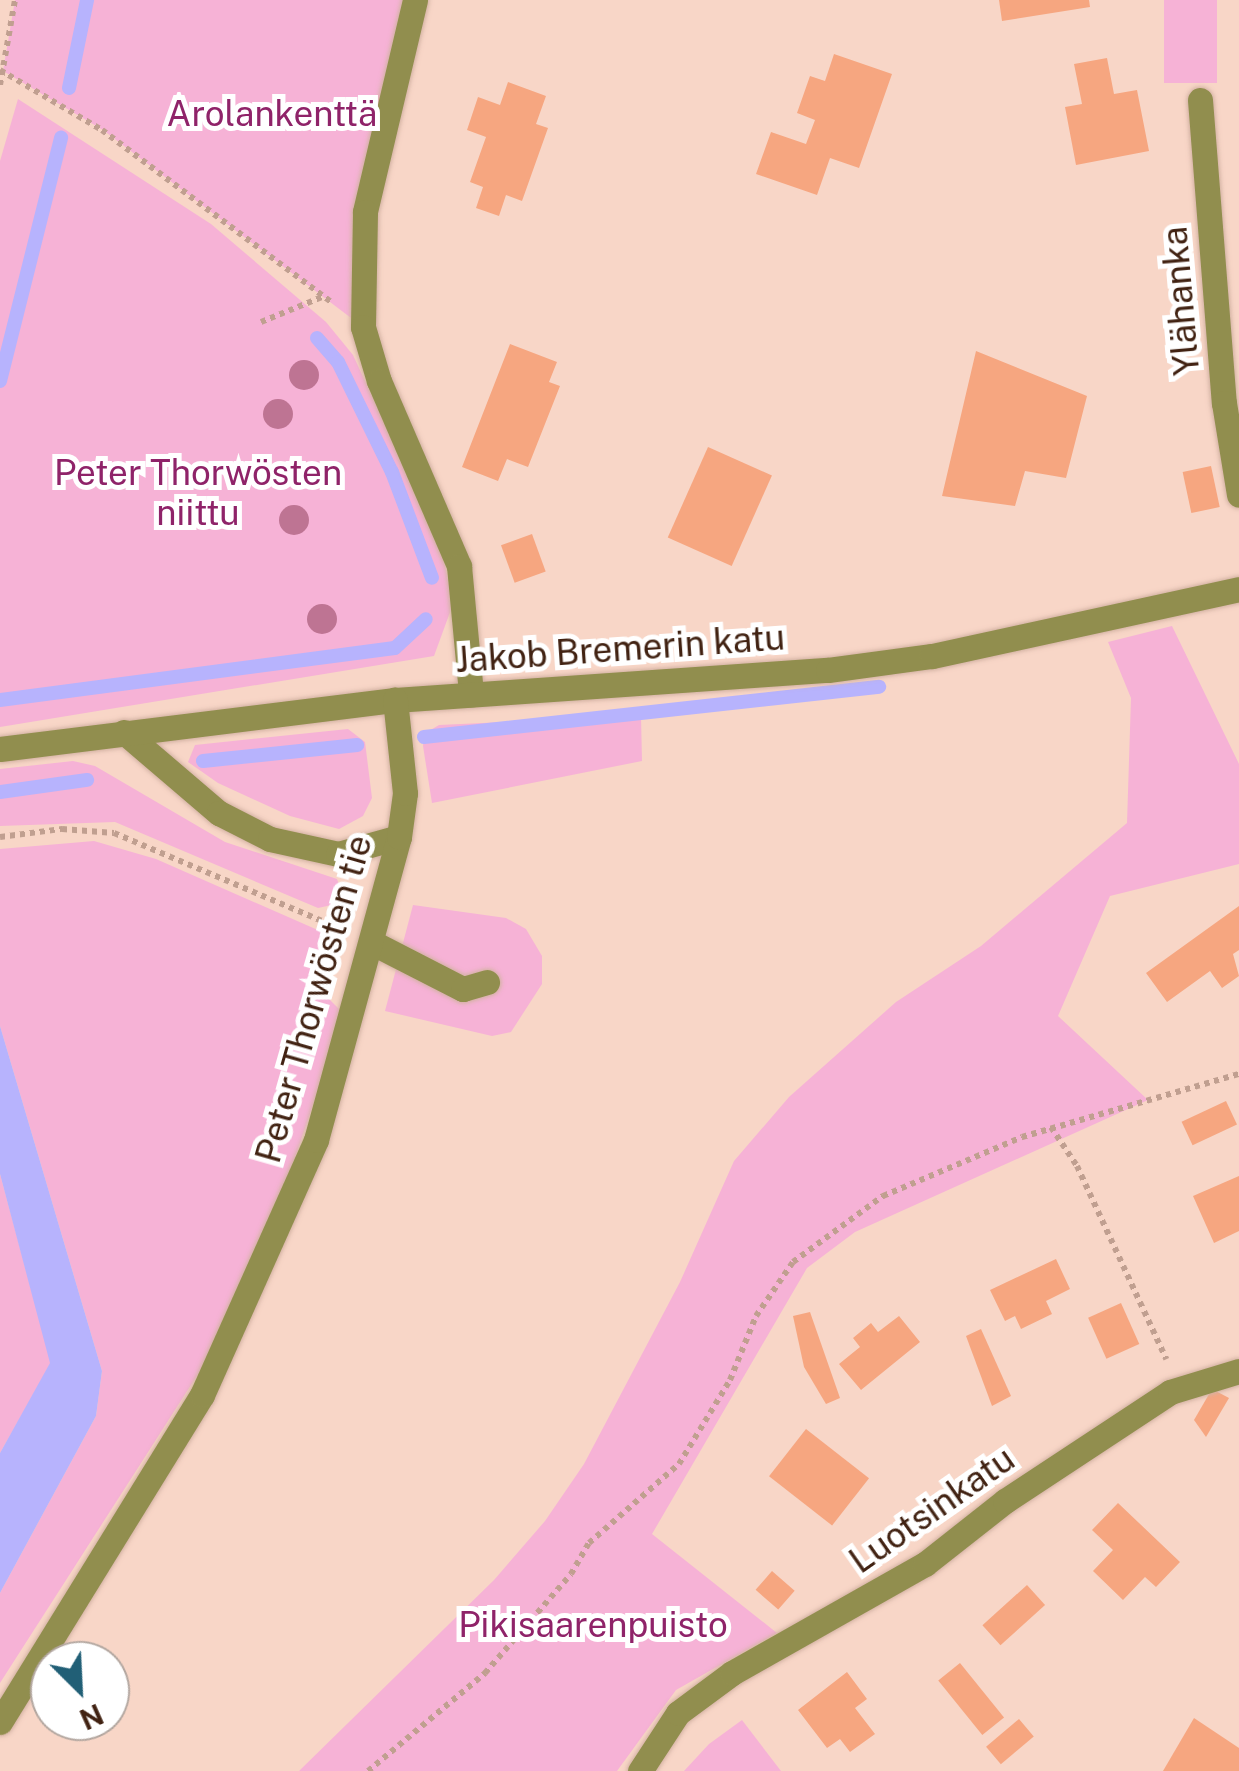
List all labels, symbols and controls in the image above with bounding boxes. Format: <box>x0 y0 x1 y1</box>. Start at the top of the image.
park label: Arolankenttä <box>167 93 377 135</box>
street label: Ylähanka <box>1154 225 1208 377</box>
park label: Peter Thorwösten niittu <box>54 452 342 534</box>
street label: Jakob Bremerin katu <box>454 617 786 681</box>
street label: Peter Thorwösten tie <box>247 830 381 1168</box>
street label: Luotsinkatu <box>842 1438 1022 1582</box>
park label: Pikisaarenpuisto <box>458 1604 728 1646</box>
north arrow <box>30 1641 130 1741</box>
text: N <box>75 1698 108 1737</box>

